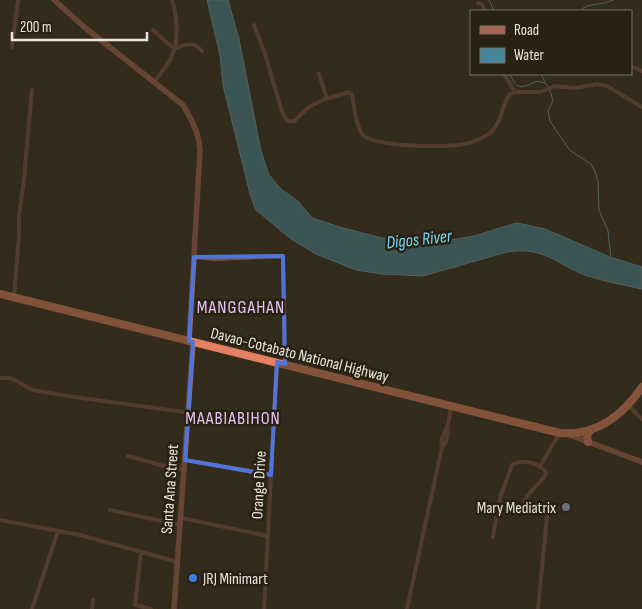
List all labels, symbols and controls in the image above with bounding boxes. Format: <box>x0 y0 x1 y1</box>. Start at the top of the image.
scale bar <box>12 10 148 42</box>
legend <box>470 10 632 75</box>
text: 200 m <box>20 18 52 37</box>
text: Road <box>514 21 539 40</box>
text: Water <box>514 46 545 65</box>
water label: Digos River <box>385 226 454 253</box>
district label: MANGGAHAN <box>197 297 285 318</box>
street label: Davao-Cotabato National Highway <box>209 324 391 387</box>
district label: MAABIABIHON <box>185 408 281 429</box>
street label: Santa Ana Street <box>158 443 183 535</box>
street label: Orange Drive <box>248 450 271 520</box>
place label: Mary Mediatrix <box>477 499 556 518</box>
marker: Mary Mediatrix <box>560 501 572 513</box>
place label: JRJ Minimart <box>202 570 268 589</box>
marker: JRJ Minimart <box>187 572 199 584</box>

